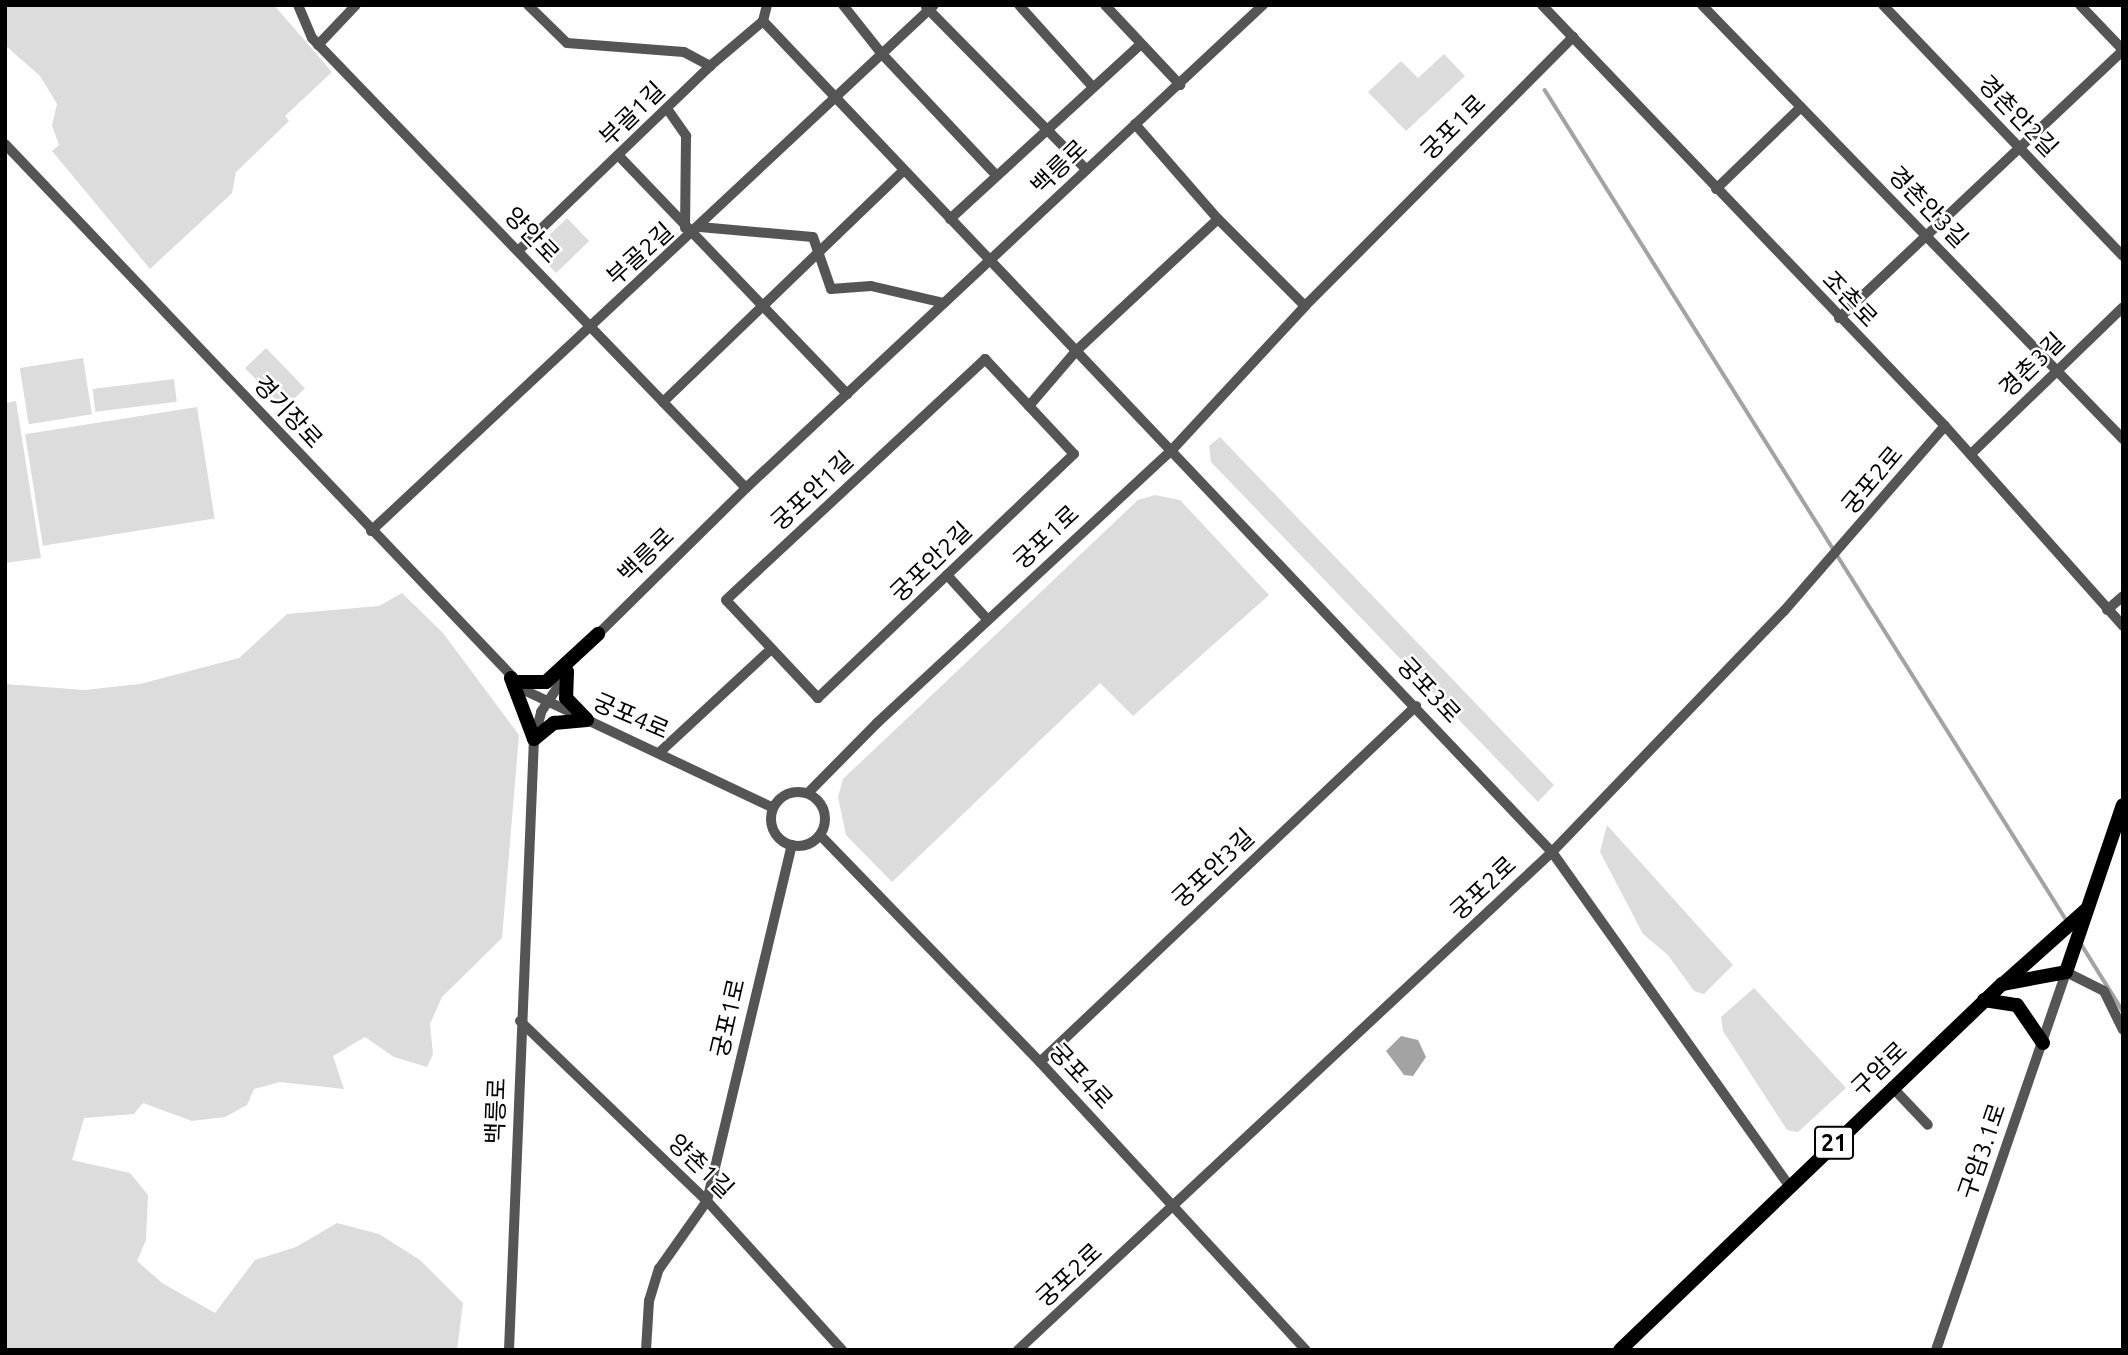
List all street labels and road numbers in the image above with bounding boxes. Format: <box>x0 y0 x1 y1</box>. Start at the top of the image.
street label: 경촌안2길 <box>1972 69 2064 163</box>
street label: 부골1길 <box>593 76 671 152</box>
street label: 궁포1로 <box>1415 89 1491 165</box>
street label: 백릉로 <box>1025 134 1093 200</box>
street label: 경촌안3길 <box>1882 160 1974 254</box>
street label: 양안로 <box>499 201 565 269</box>
street label: 부골2길 <box>601 217 679 291</box>
street label: 조촌로 <box>1817 265 1883 333</box>
street label: 경촌3길 <box>1993 327 2071 403</box>
street label: 경기장로 <box>247 370 329 454</box>
street label: 궁포2로 <box>1835 440 1909 520</box>
street label: 궁포안1길 <box>765 446 859 536</box>
street label: 궁포1로 <box>1007 499 1085 575</box>
street label: 궁포안2길 <box>884 516 978 608</box>
street label: 백릉로 <box>612 522 680 588</box>
street label: 궁포3로 <box>1391 651 1467 729</box>
street label: 궁포4로 <box>589 687 673 745</box>
street label: 궁포안3길 <box>1166 823 1260 913</box>
street label: 궁포2로 <box>1444 850 1522 926</box>
street label: 궁포1로 <box>705 976 751 1060</box>
street label: 구암로 <box>1845 1036 1913 1102</box>
street label: 궁포4로 <box>1043 1037 1119 1115</box>
street label: 백릉로 <box>480 1077 512 1145</box>
street label: 구암3.1로 <box>1952 1099 2012 1203</box>
road number: 21 <box>1813 1124 1855 1162</box>
street label: 양촌1길 <box>662 1128 740 1204</box>
street label: 궁포2로 <box>1030 1237 1108 1313</box>

